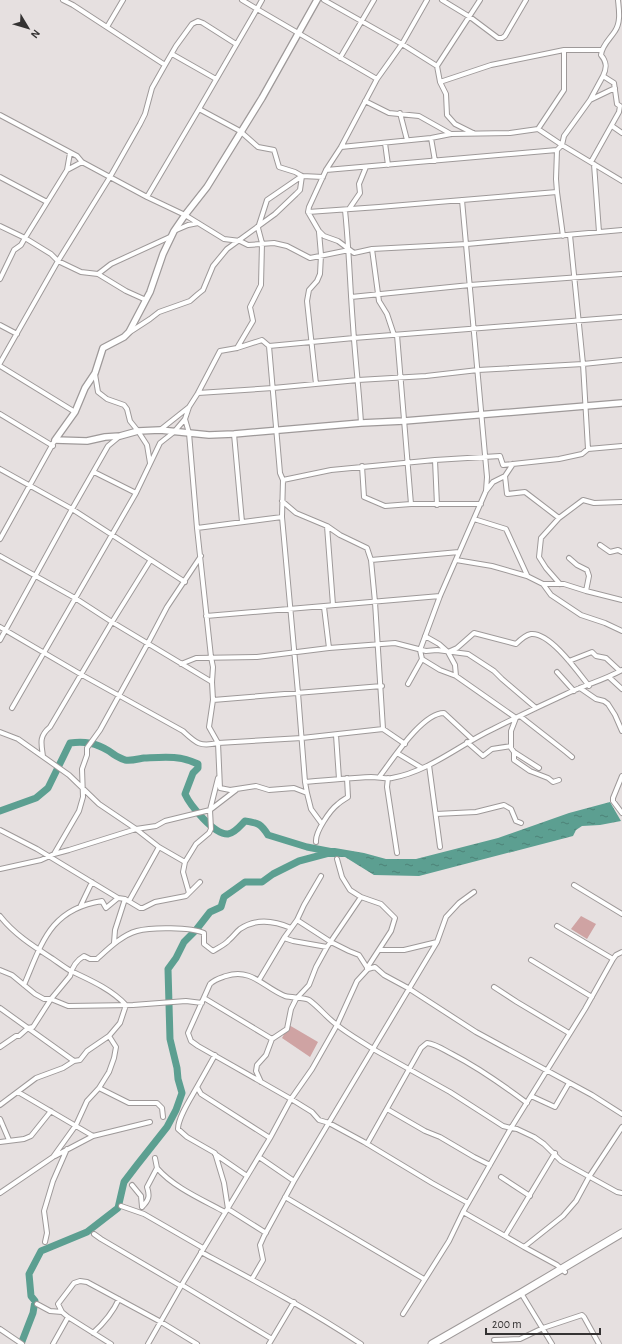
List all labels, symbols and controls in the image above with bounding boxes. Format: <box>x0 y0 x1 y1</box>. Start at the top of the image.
north arrow <box>8 8 48 48</box>
text: N <box>29 27 42 40</box>
scale bar <box>486 1310 600 1336</box>
text: 200 m <box>492 1318 522 1330</box>

